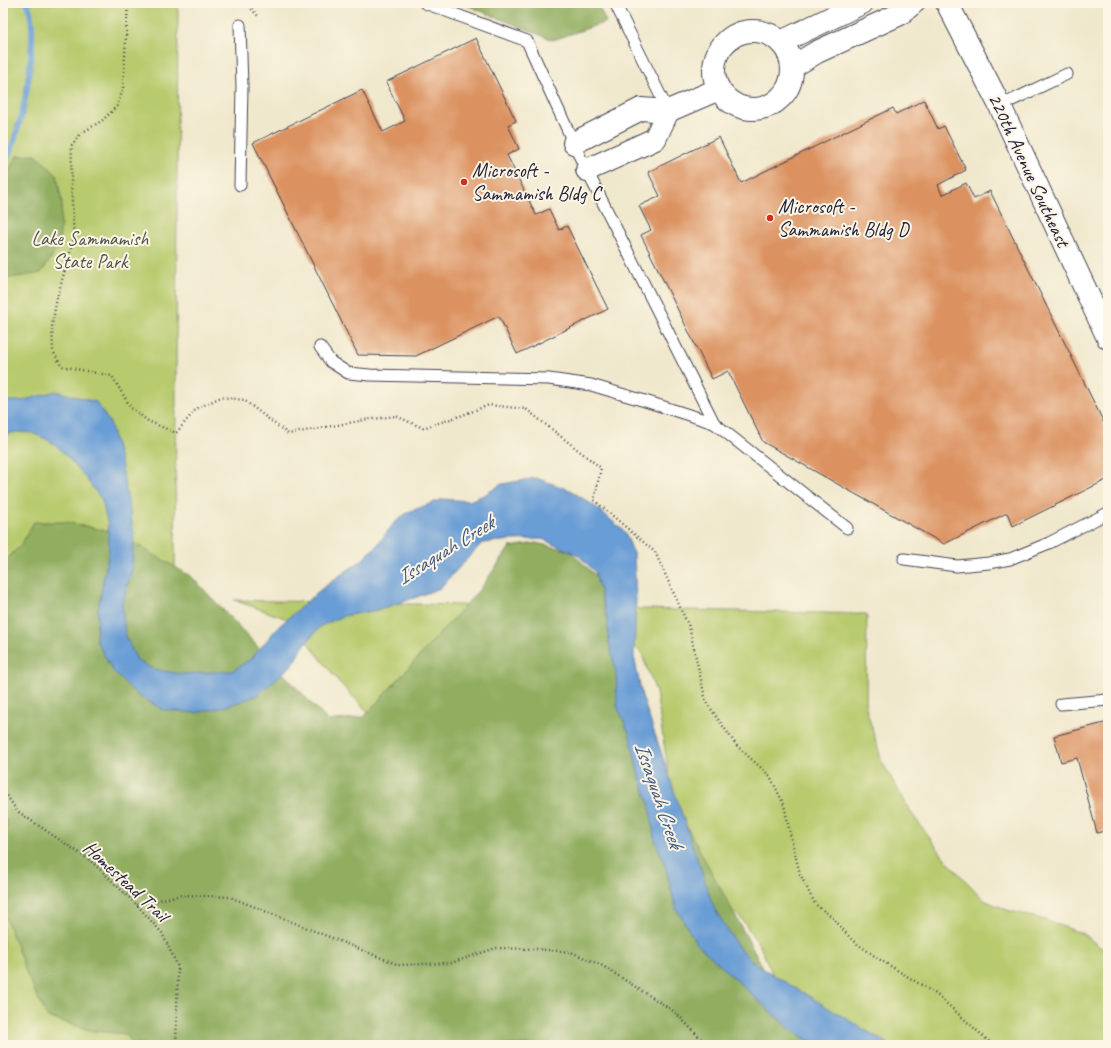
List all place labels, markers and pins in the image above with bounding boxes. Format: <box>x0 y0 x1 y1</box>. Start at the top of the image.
place label: Microsoft - Sammamish Bldg C <box>472 158 603 206</box>
marker: Microsoft - Sammamish Bldg C <box>459 177 469 187</box>
place label: Microsoft - Sammamish Bldg D <box>778 194 910 242</box>
marker: Microsoft - Sammamish Bldg D <box>765 213 775 223</box>

